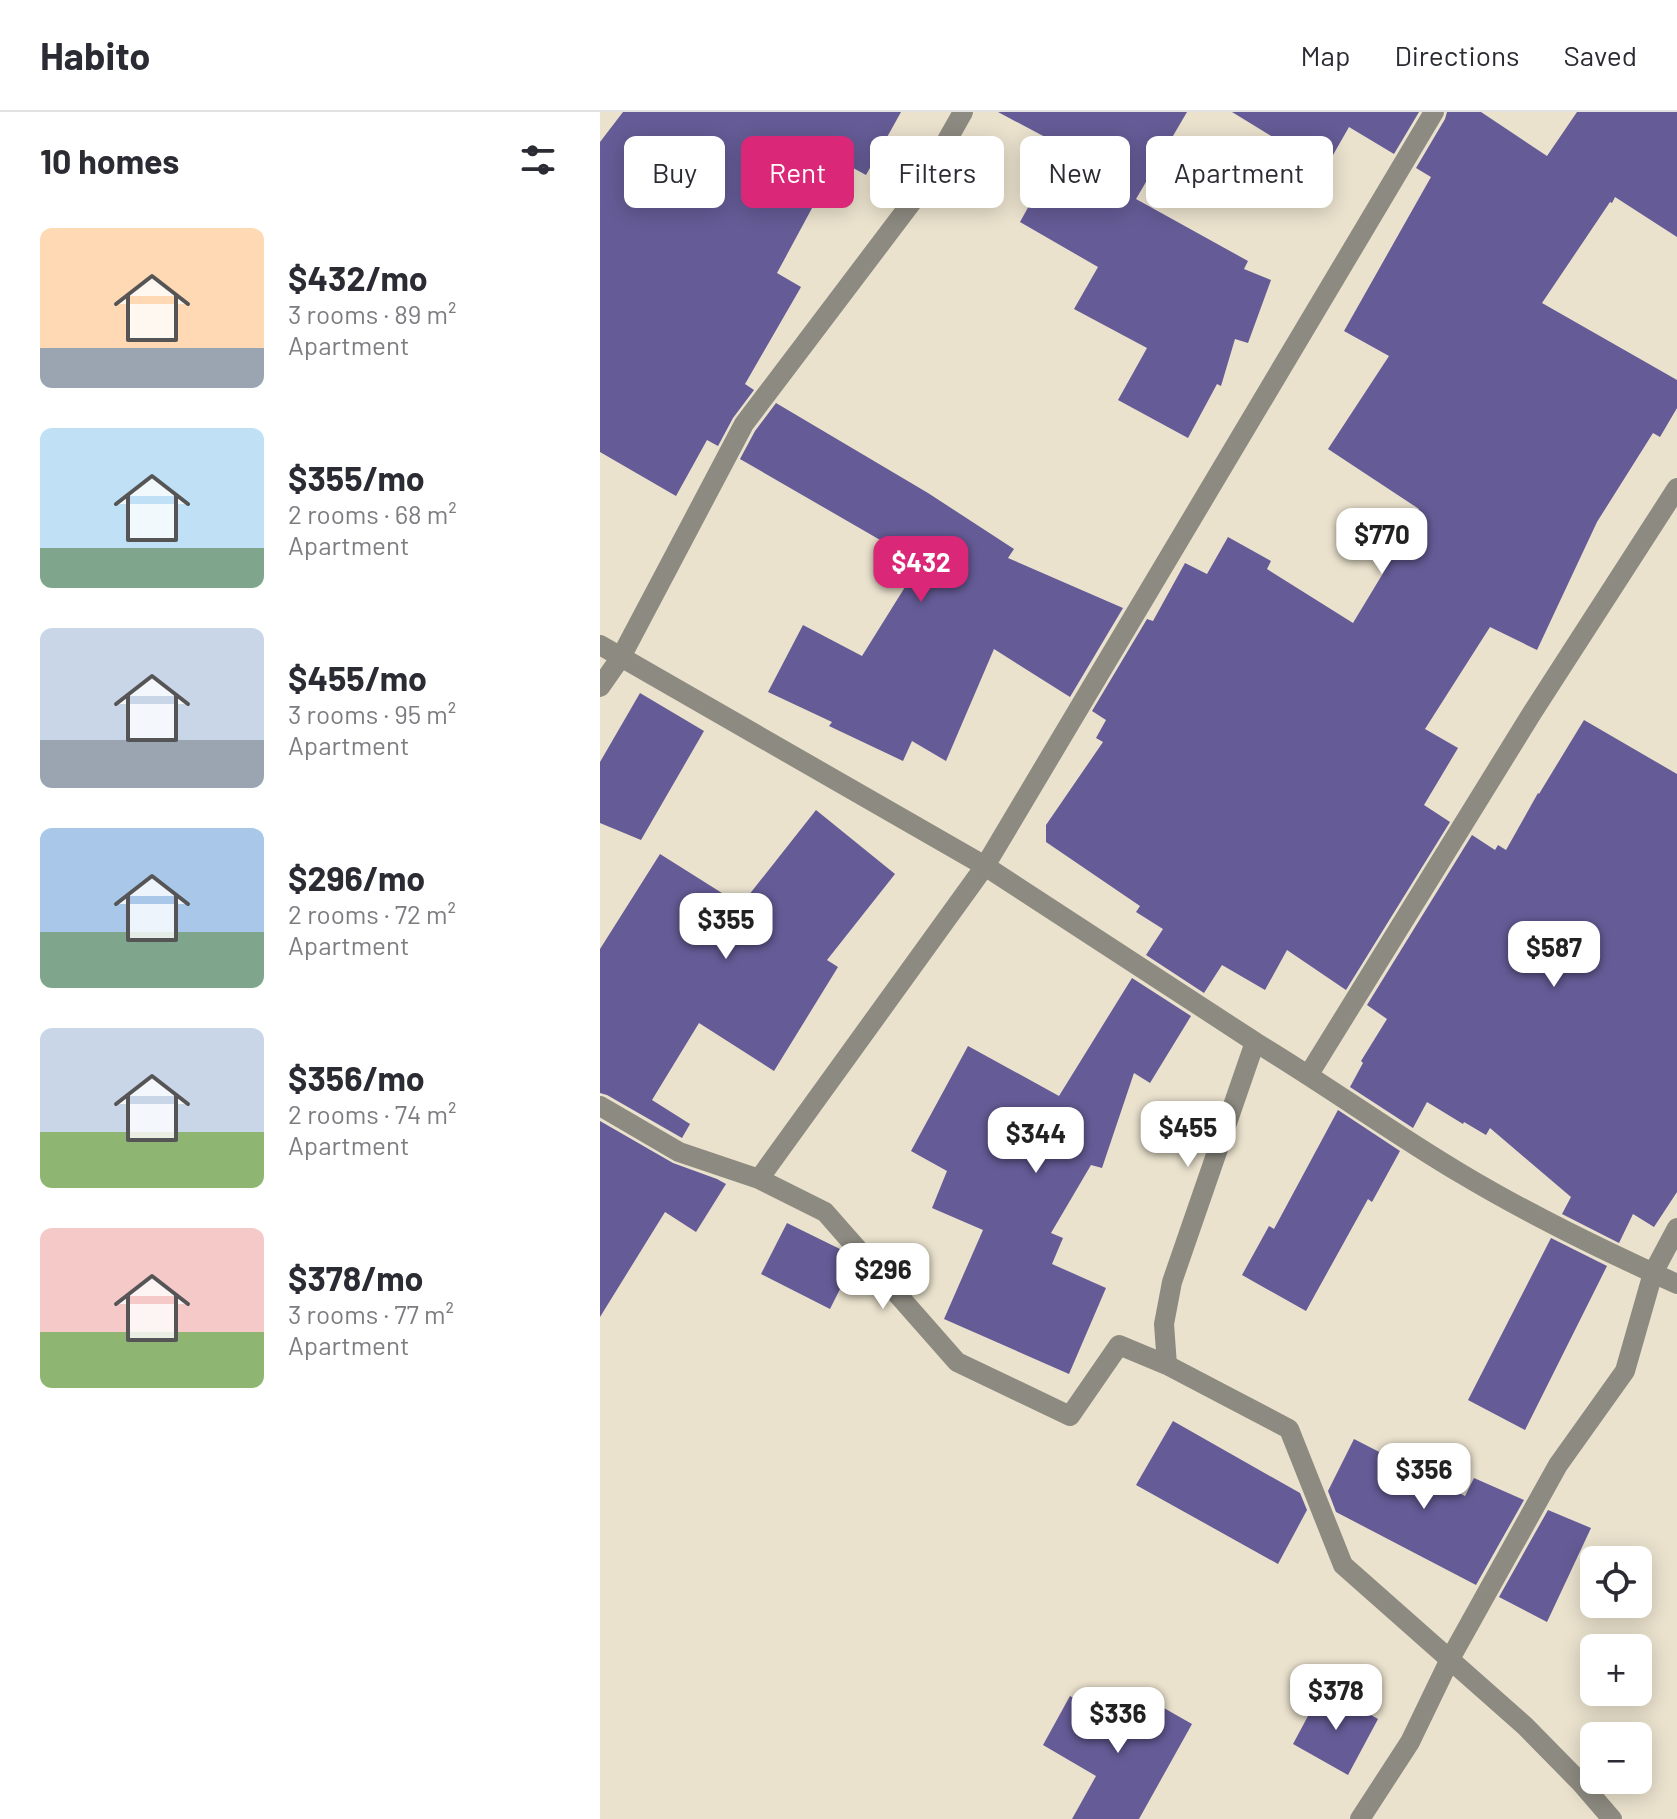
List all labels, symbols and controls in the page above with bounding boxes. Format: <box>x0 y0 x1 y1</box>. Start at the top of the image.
text: Habito <box>40 32 150 78</box>
text: Map <box>1301 38 1350 72</box>
text: Directions <box>1394 38 1520 72</box>
text: Saved <box>1564 38 1637 72</box>
chip: Buy <box>624 136 725 208</box>
chip: Rent <box>741 136 854 208</box>
chip: Filters <box>870 136 1004 208</box>
chip: New <box>1020 136 1130 208</box>
chip: Apartment <box>1146 136 1333 208</box>
icon: filters <box>516 138 560 182</box>
text: 10 homes <box>40 140 179 181</box>
text: $432/mo <box>288 257 428 298</box>
icon: home <box>104 260 200 356</box>
text: 3 rooms · 89 m² <box>288 298 456 329</box>
text: Apartment <box>288 329 409 360</box>
text: $355/mo <box>288 457 425 498</box>
icon: home <box>104 460 200 556</box>
text: 2 rooms · 68 m² <box>288 498 457 529</box>
pin: $770 <box>1335 508 1429 576</box>
text: $770 <box>1354 518 1410 549</box>
text: Apartment <box>288 529 409 560</box>
pin: $432 <box>874 536 968 604</box>
text: $432 <box>891 546 951 577</box>
text: $455/mo <box>288 657 427 698</box>
icon: home <box>104 660 200 756</box>
text: 3 rooms · 95 m² <box>288 698 456 729</box>
text: Apartment <box>288 729 409 760</box>
text: $296/mo <box>288 857 425 898</box>
icon: home <box>104 860 200 956</box>
pin: $355 <box>679 893 773 961</box>
text: 2 rooms · 72 m² <box>288 898 456 929</box>
text: $355 <box>698 903 754 934</box>
pin: $587 <box>1507 921 1601 989</box>
text: Apartment <box>288 929 409 960</box>
text: $587 <box>1526 931 1582 962</box>
text: $356/mo <box>288 1057 425 1098</box>
icon: home <box>104 1060 200 1156</box>
text: 2 rooms · 74 m² <box>288 1098 456 1129</box>
pin: $455 <box>1141 1101 1235 1169</box>
pin: $344 <box>989 1107 1083 1175</box>
text: $455 <box>1159 1111 1217 1142</box>
text: $344 <box>1006 1117 1066 1148</box>
text: Apartment <box>288 1129 409 1160</box>
pin: $296 <box>836 1243 930 1311</box>
text: $296 <box>854 1253 912 1284</box>
text: $378/mo <box>288 1257 423 1298</box>
icon: home <box>104 1260 200 1356</box>
text: 3 rooms · 77 m² <box>288 1298 454 1329</box>
text: Apartment <box>288 1329 409 1360</box>
pin: $356 <box>1377 1443 1471 1511</box>
text: $356 <box>1396 1453 1452 1484</box>
map controls <box>1580 1546 1652 1794</box>
button: locate <box>1580 1546 1652 1618</box>
button: + <box>1580 1634 1652 1706</box>
pin: $378 <box>1289 1664 1383 1732</box>
text: $378 <box>1308 1674 1364 1705</box>
pin: $336 <box>1071 1687 1165 1755</box>
text: $336 <box>1090 1697 1146 1728</box>
button: − <box>1580 1722 1652 1794</box>

